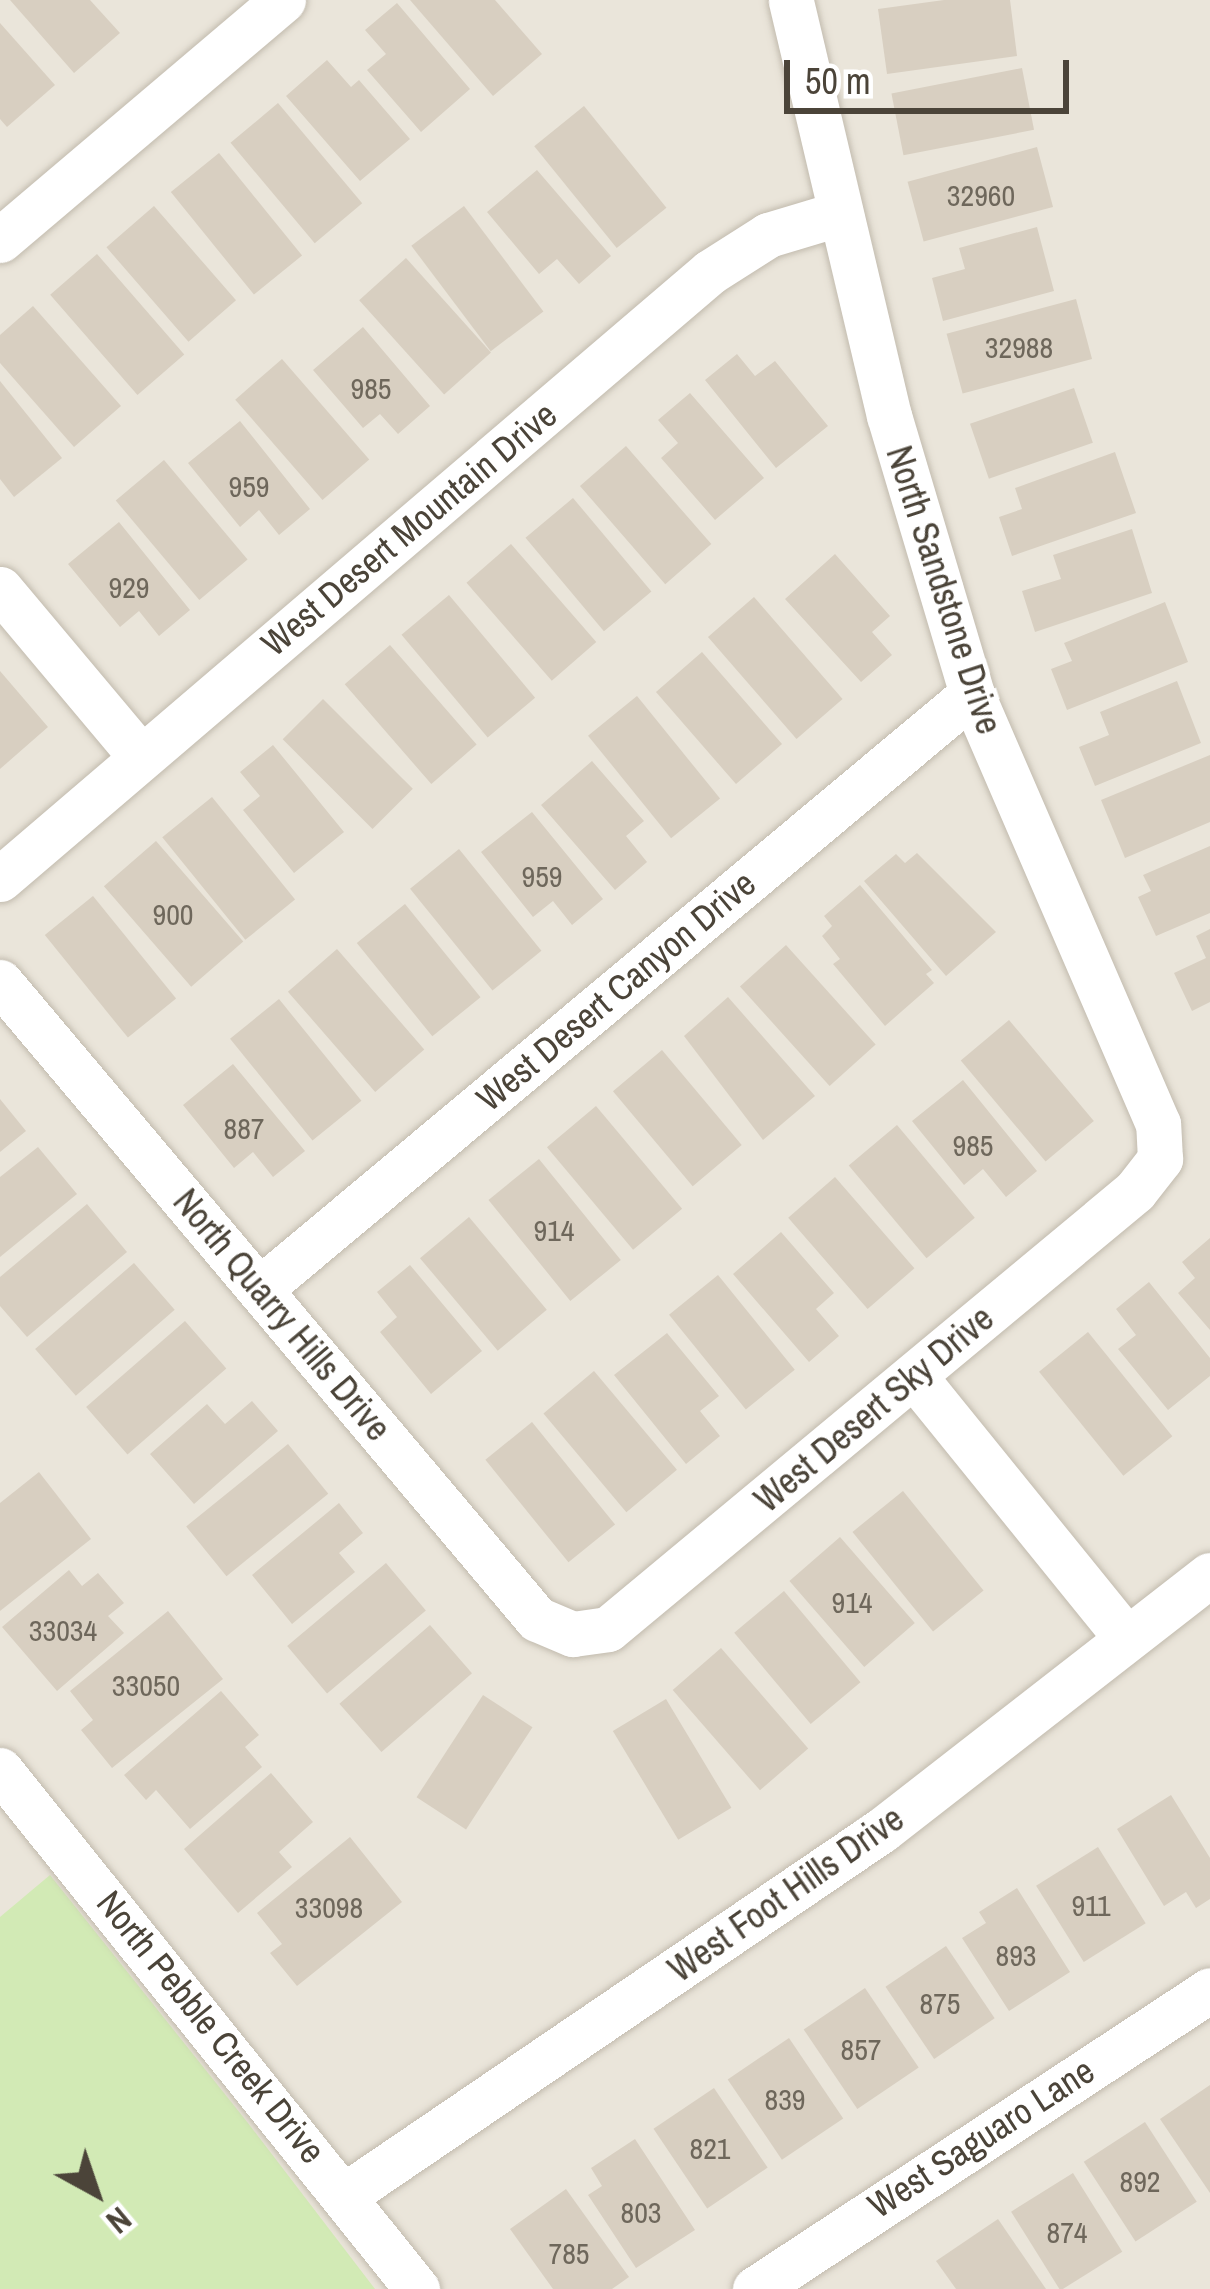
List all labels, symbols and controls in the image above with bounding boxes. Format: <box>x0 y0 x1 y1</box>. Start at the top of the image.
scale bar <box>790 36 1075 110</box>
text: 50 m <box>805 57 871 105</box>
house number: 32960 <box>947 177 1015 213</box>
house number: 32988 <box>985 329 1053 365</box>
house number: 985 <box>350 370 392 406</box>
street label: West Desert Mountain Drive <box>253 393 565 665</box>
street label: North Sandstone Drive <box>877 441 1011 739</box>
house number: 959 <box>228 468 270 504</box>
house number: 929 <box>108 569 150 605</box>
house number: 959 <box>521 858 563 894</box>
street label: West Desert Canyon Drive <box>468 862 764 1120</box>
house number: 900 <box>152 896 194 932</box>
house number: 887 <box>223 1110 265 1146</box>
house number: 985 <box>952 1127 994 1163</box>
street label: North Quarry Hills Drive <box>164 1180 400 1450</box>
house number: 914 <box>533 1212 575 1248</box>
street label: West Desert Sky Drive <box>746 1297 1002 1521</box>
house number: 914 <box>831 1584 873 1620</box>
house number: 33034 <box>29 1612 97 1648</box>
house number: 33050 <box>112 1667 180 1703</box>
street label: West Foot Hills Drive <box>660 1797 912 1991</box>
street label: North Pebble Creek Drive <box>88 1882 334 2172</box>
house number: 911 <box>1071 1887 1111 1923</box>
house number: 33098 <box>295 1889 363 1925</box>
house number: 893 <box>995 1937 1037 1973</box>
house number: 875 <box>919 1985 961 2021</box>
house number: 857 <box>840 2031 882 2067</box>
street label: West Saguaro Lane <box>860 2049 1102 2227</box>
house number: 839 <box>764 2081 806 2117</box>
house number: 821 <box>689 2130 731 2166</box>
north arrow <box>36 2133 156 2253</box>
house number: 892 <box>1119 2163 1161 2199</box>
house number: 803 <box>620 2194 662 2230</box>
text: N <box>98 2197 141 2244</box>
house number: 874 <box>1046 2214 1088 2250</box>
house number: 785 <box>548 2235 590 2271</box>

